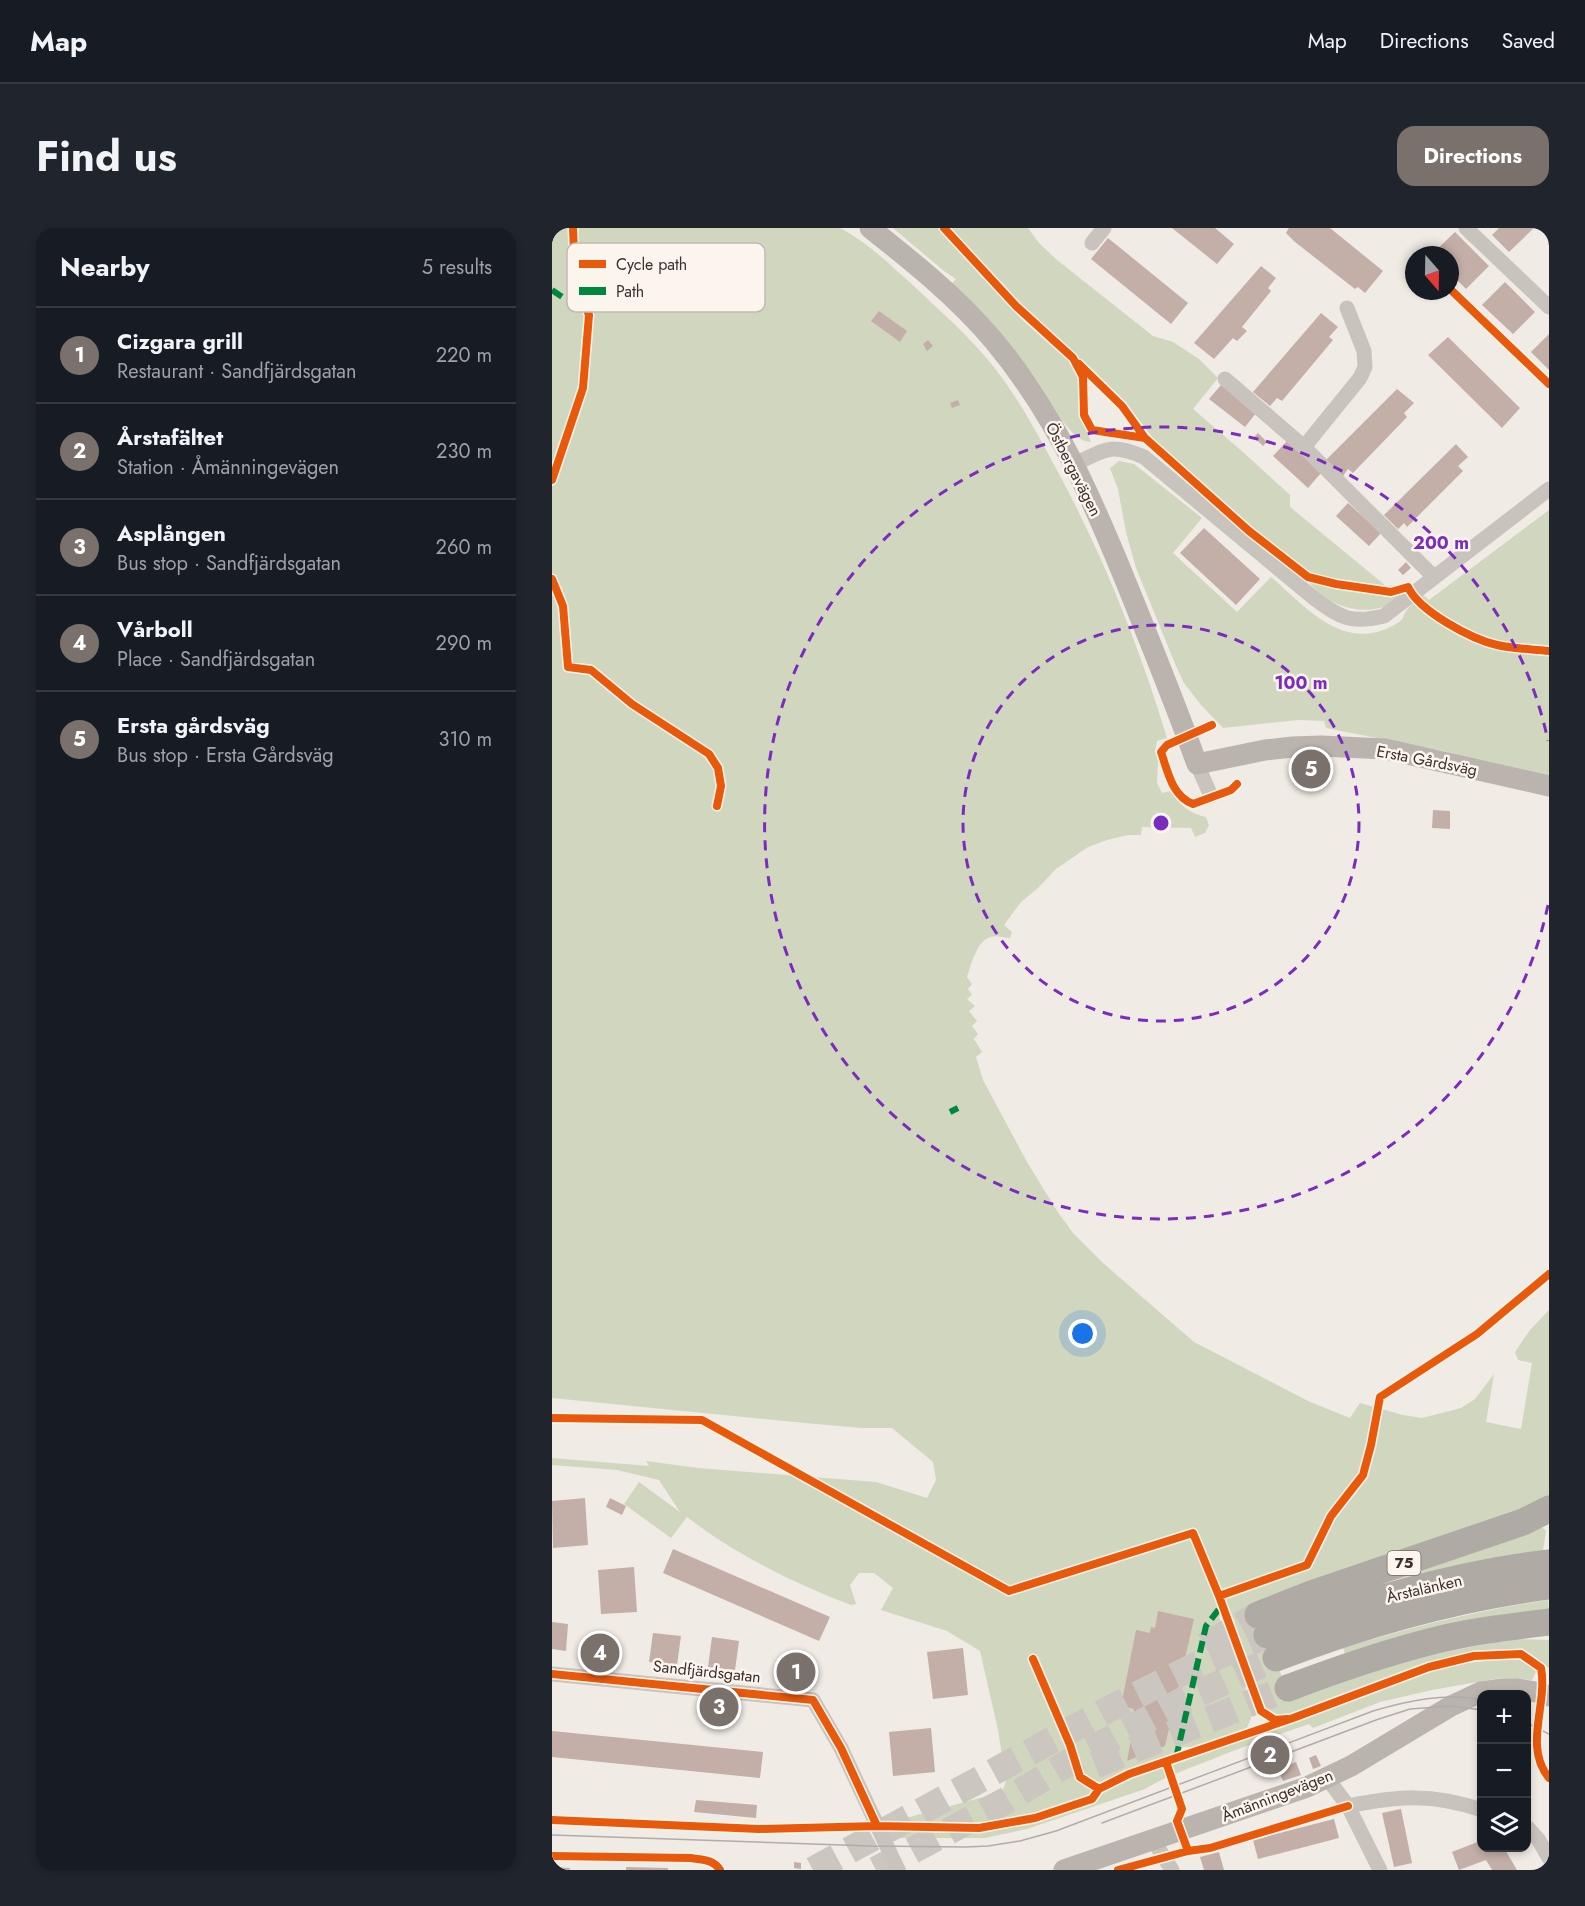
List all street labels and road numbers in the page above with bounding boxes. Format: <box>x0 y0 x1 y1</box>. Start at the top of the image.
street label: Östbergavägen <box>1040 418 1107 520</box>
street label: Ersta Gårdsväg <box>1375 739 1479 782</box>
road number: 75 <box>1388 1551 1420 1575</box>
street label: Årstalänken <box>1384 1569 1464 1608</box>
street label: Sandfjärdsgatan <box>652 1654 762 1689</box>
street label: Åmänningevägen <box>1218 1764 1336 1827</box>

